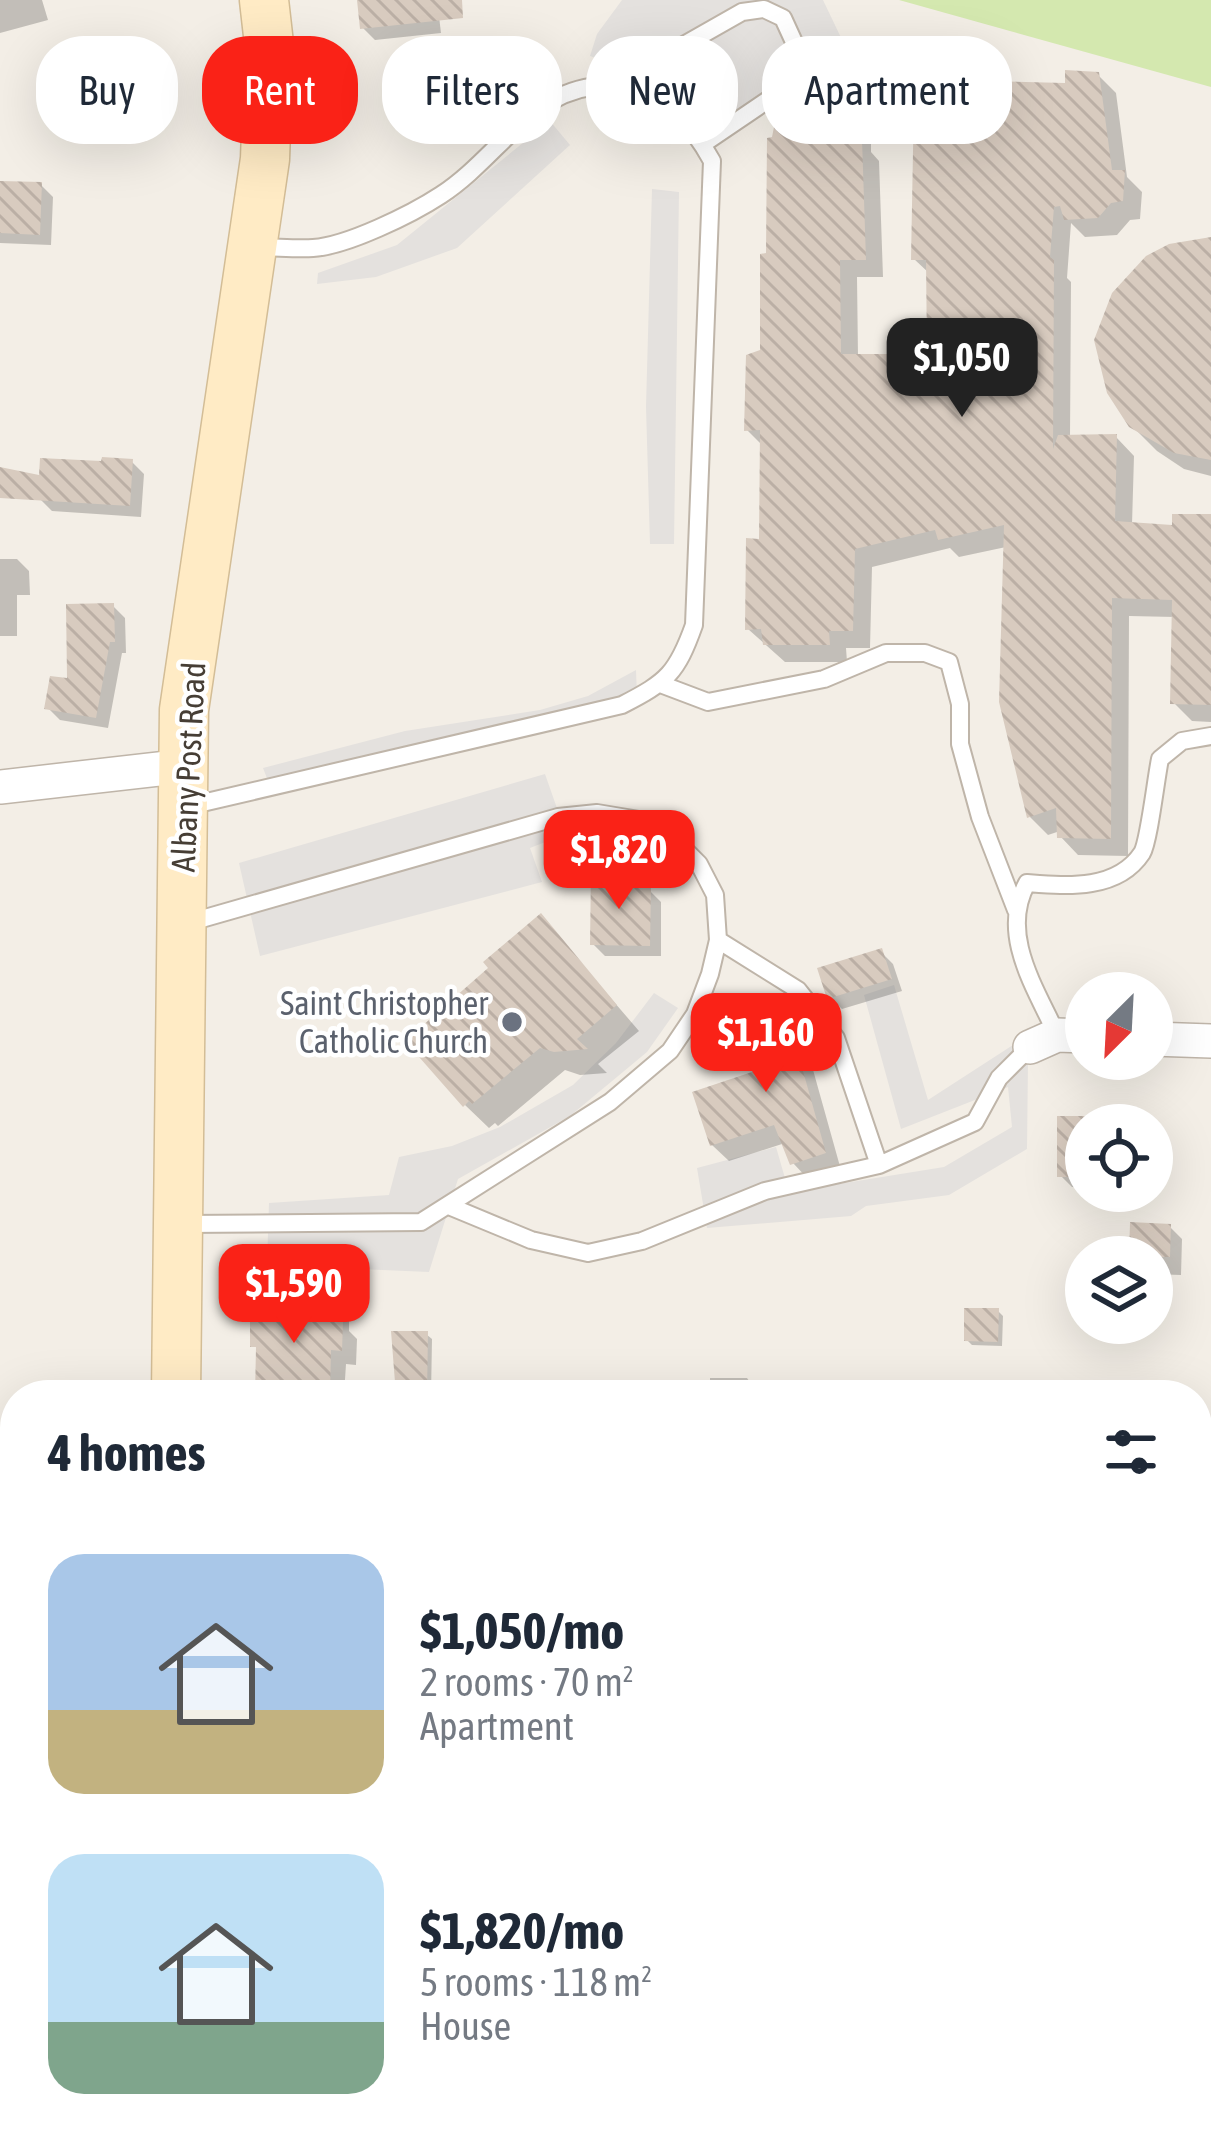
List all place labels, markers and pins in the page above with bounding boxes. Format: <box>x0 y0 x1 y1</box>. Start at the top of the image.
pin: $1,050 <box>864 318 1060 420</box>
pin: $1,820 <box>521 810 717 912</box>
place label: Saint Christopher Catholic Church <box>280 984 489 1060</box>
pin: $1,160 <box>668 993 864 1095</box>
marker: Saint Christopher Catholic Church <box>499 1009 525 1035</box>
pin: $1,590 <box>196 1244 392 1346</box>

